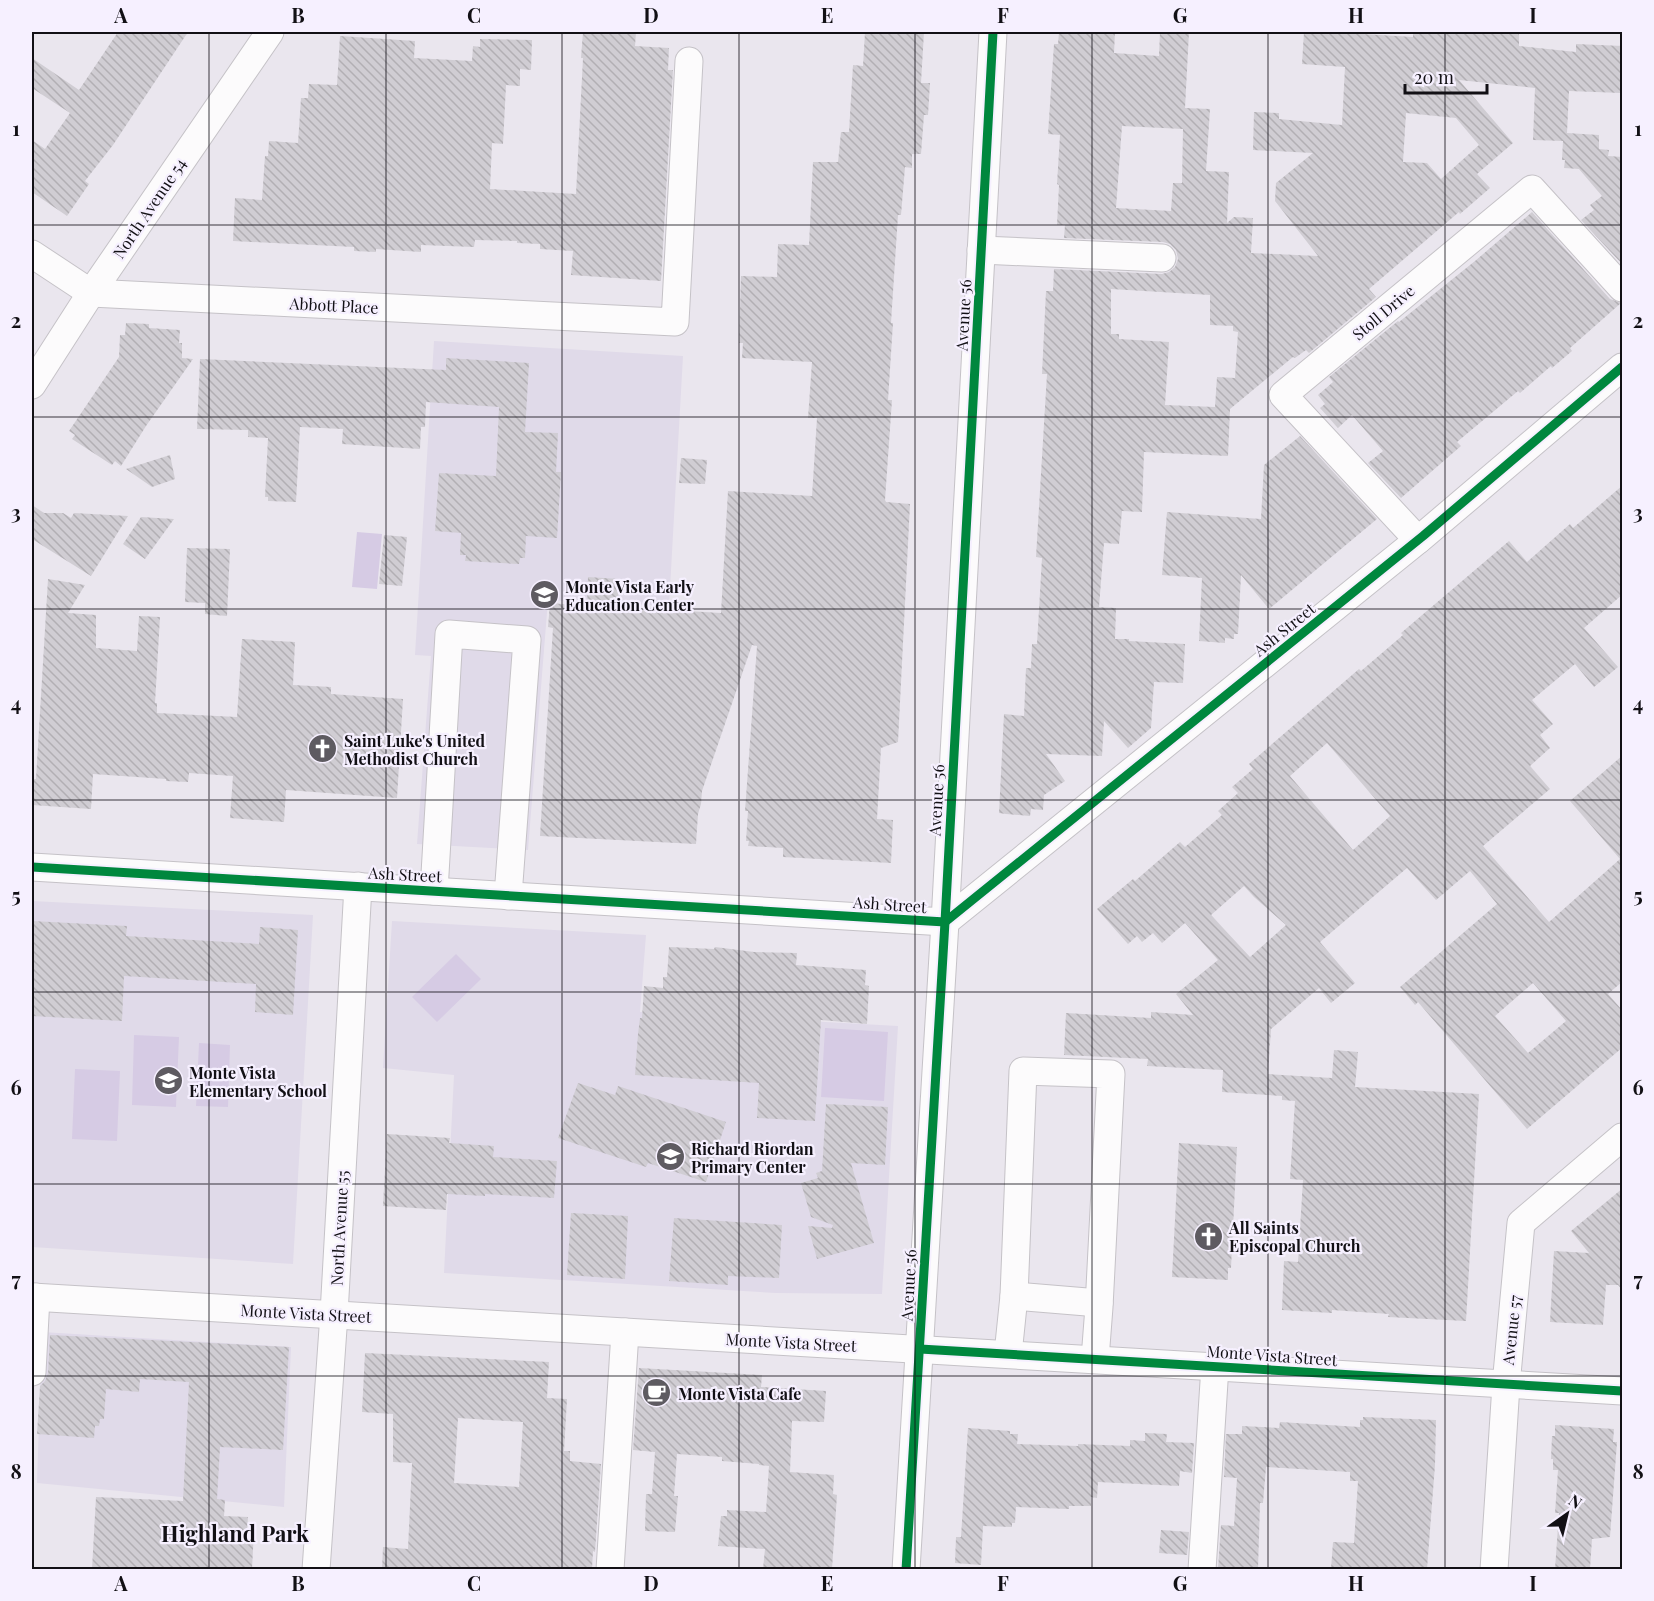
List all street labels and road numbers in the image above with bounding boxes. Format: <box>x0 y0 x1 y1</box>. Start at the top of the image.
street label: North Avenue 54 <box>108 154 190 262</box>
street label: Avenue 56 <box>951 279 975 352</box>
street label: Stoll Drive <box>1347 280 1419 344</box>
street label: Abbott Place <box>288 292 379 318</box>
street label: Ash Street <box>1248 597 1319 661</box>
street label: Avenue 56 <box>924 764 948 837</box>
street label: Ash Street <box>367 862 443 886</box>
street label: Ash Street <box>852 891 928 917</box>
street label: North Avenue 55 <box>325 1170 353 1286</box>
street label: Avenue 56 <box>896 1249 920 1322</box>
street label: Avenue 57 <box>1497 1294 1525 1367</box>
street label: Monte Vista Street <box>240 1299 372 1327</box>
street label: Monte Vista Street <box>725 1328 857 1356</box>
street label: Monte Vista Street <box>1206 1340 1338 1370</box>

